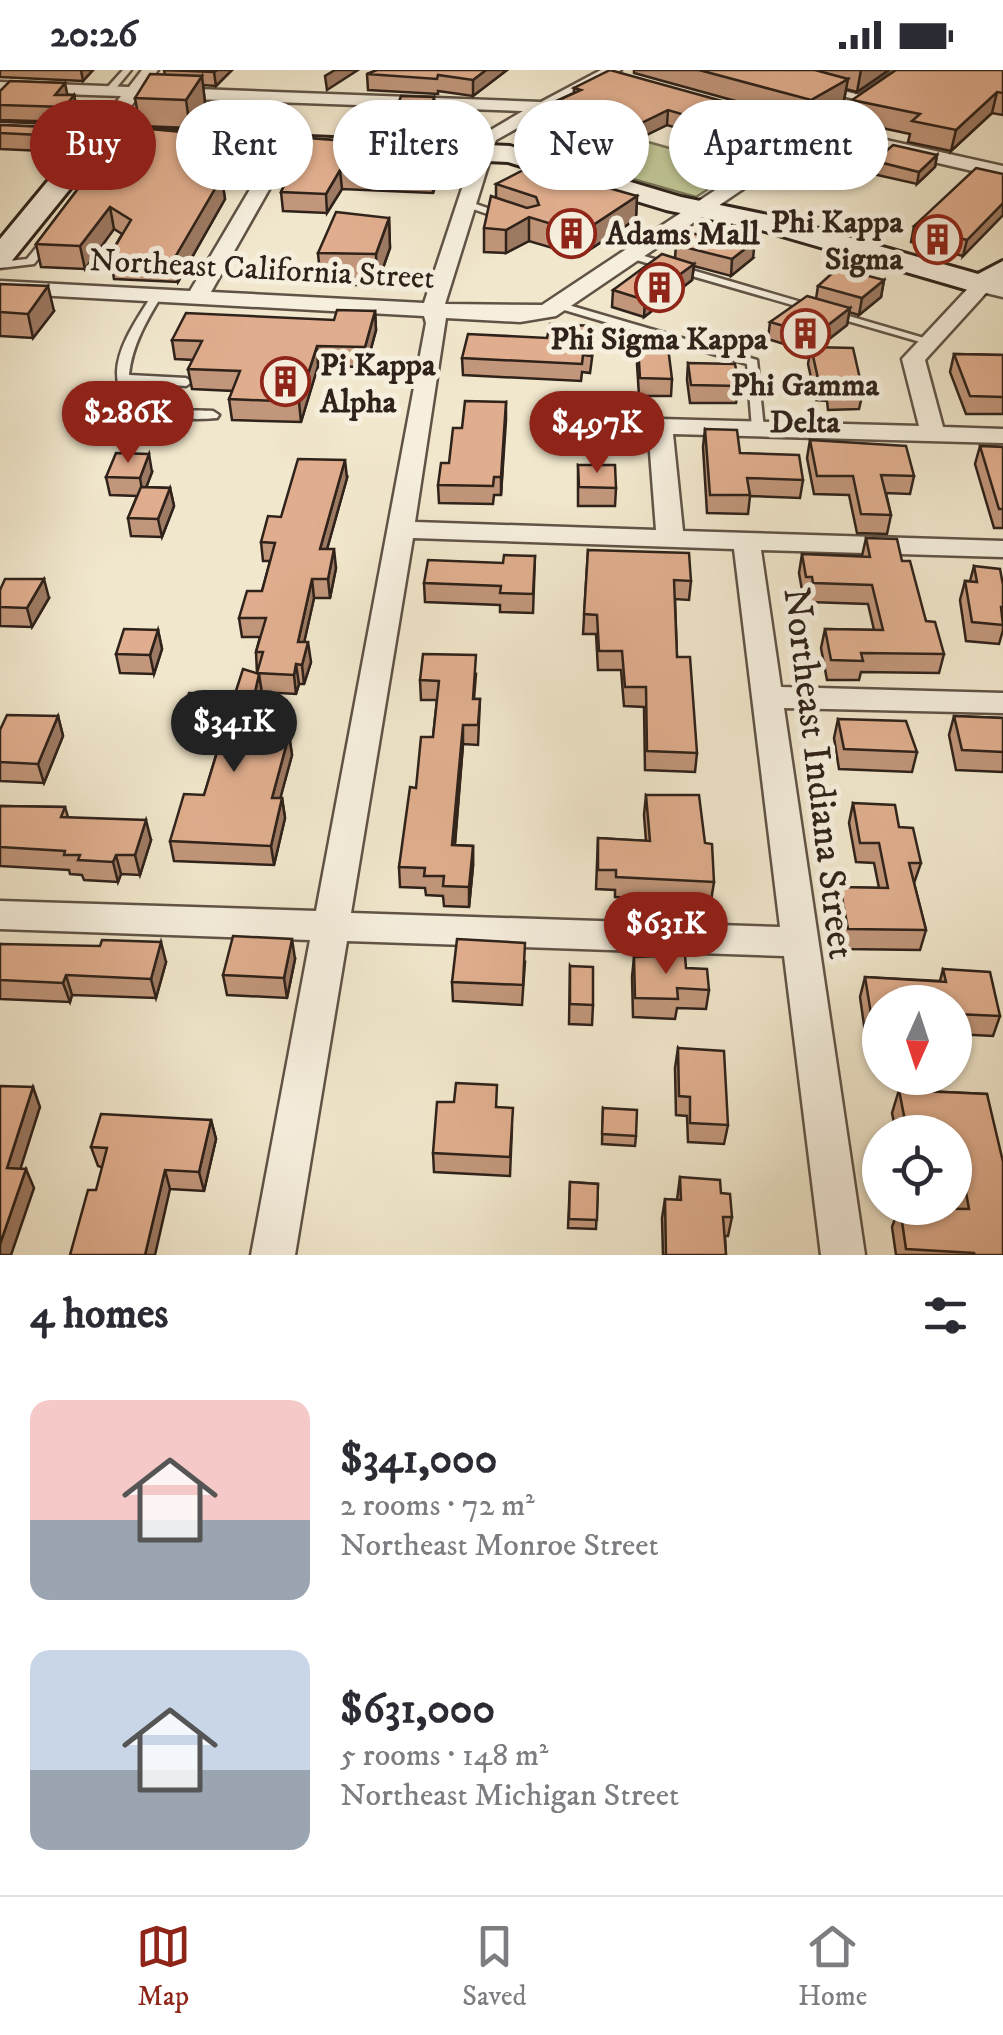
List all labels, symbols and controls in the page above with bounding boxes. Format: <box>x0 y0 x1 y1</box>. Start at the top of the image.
text: 20:26 <box>50 11 137 59</box>
chip: Buy <box>30 100 156 190</box>
chip: Rent <box>176 100 313 190</box>
chip: Filters <box>333 100 494 190</box>
chip: New <box>514 100 649 190</box>
chip: Apartment <box>669 100 888 190</box>
place label: Phi Kappa Sigma <box>771 203 903 280</box>
building icon: Adams Mall <box>545 207 597 259</box>
building icon: Phi Kappa Sigma <box>912 213 964 265</box>
place label: Adams Mall <box>605 215 760 255</box>
street label: Northeast California Street <box>88 241 436 299</box>
building icon: Phi Sigma Kappa <box>633 262 685 314</box>
building icon: Phi Gamma Delta <box>779 308 831 360</box>
place label: Phi Sigma Kappa <box>550 320 768 360</box>
place label: Pi Kappa Alpha <box>319 346 436 423</box>
building icon: Pi Kappa Alpha <box>259 356 311 408</box>
place label: Phi Gamma Delta <box>731 366 879 443</box>
pin: $286K <box>58 381 198 466</box>
pin: $497K <box>527 391 667 476</box>
text: $286K <box>84 393 172 433</box>
text: $497K <box>551 403 643 443</box>
street label: Northeast Indiana Street <box>771 585 865 962</box>
pin: $341K <box>164 690 304 775</box>
text: $341K <box>193 702 275 742</box>
pin: $631K <box>596 892 736 977</box>
text: $631K <box>626 904 706 944</box>
north arrow <box>862 985 972 1095</box>
map controls <box>862 985 972 1225</box>
button: locate <box>862 1115 972 1225</box>
icon: filters <box>918 1288 973 1343</box>
text: 4 homes <box>30 1289 168 1341</box>
text: $341,000 <box>340 1434 497 1486</box>
icon: home <box>110 1440 230 1560</box>
text: 2 rooms · 72 m² <box>340 1486 535 1526</box>
text: Northeast Monroe Street <box>340 1526 659 1566</box>
text: $631,000 <box>340 1684 495 1736</box>
icon: home <box>110 1690 230 1810</box>
text: 5 rooms · 148 m² <box>340 1736 548 1776</box>
text: Northeast Michigan Street <box>340 1776 679 1816</box>
tab: Map <box>136 1919 191 2014</box>
tab: Saved <box>462 1919 527 2014</box>
tab: Home <box>798 1919 867 2014</box>

